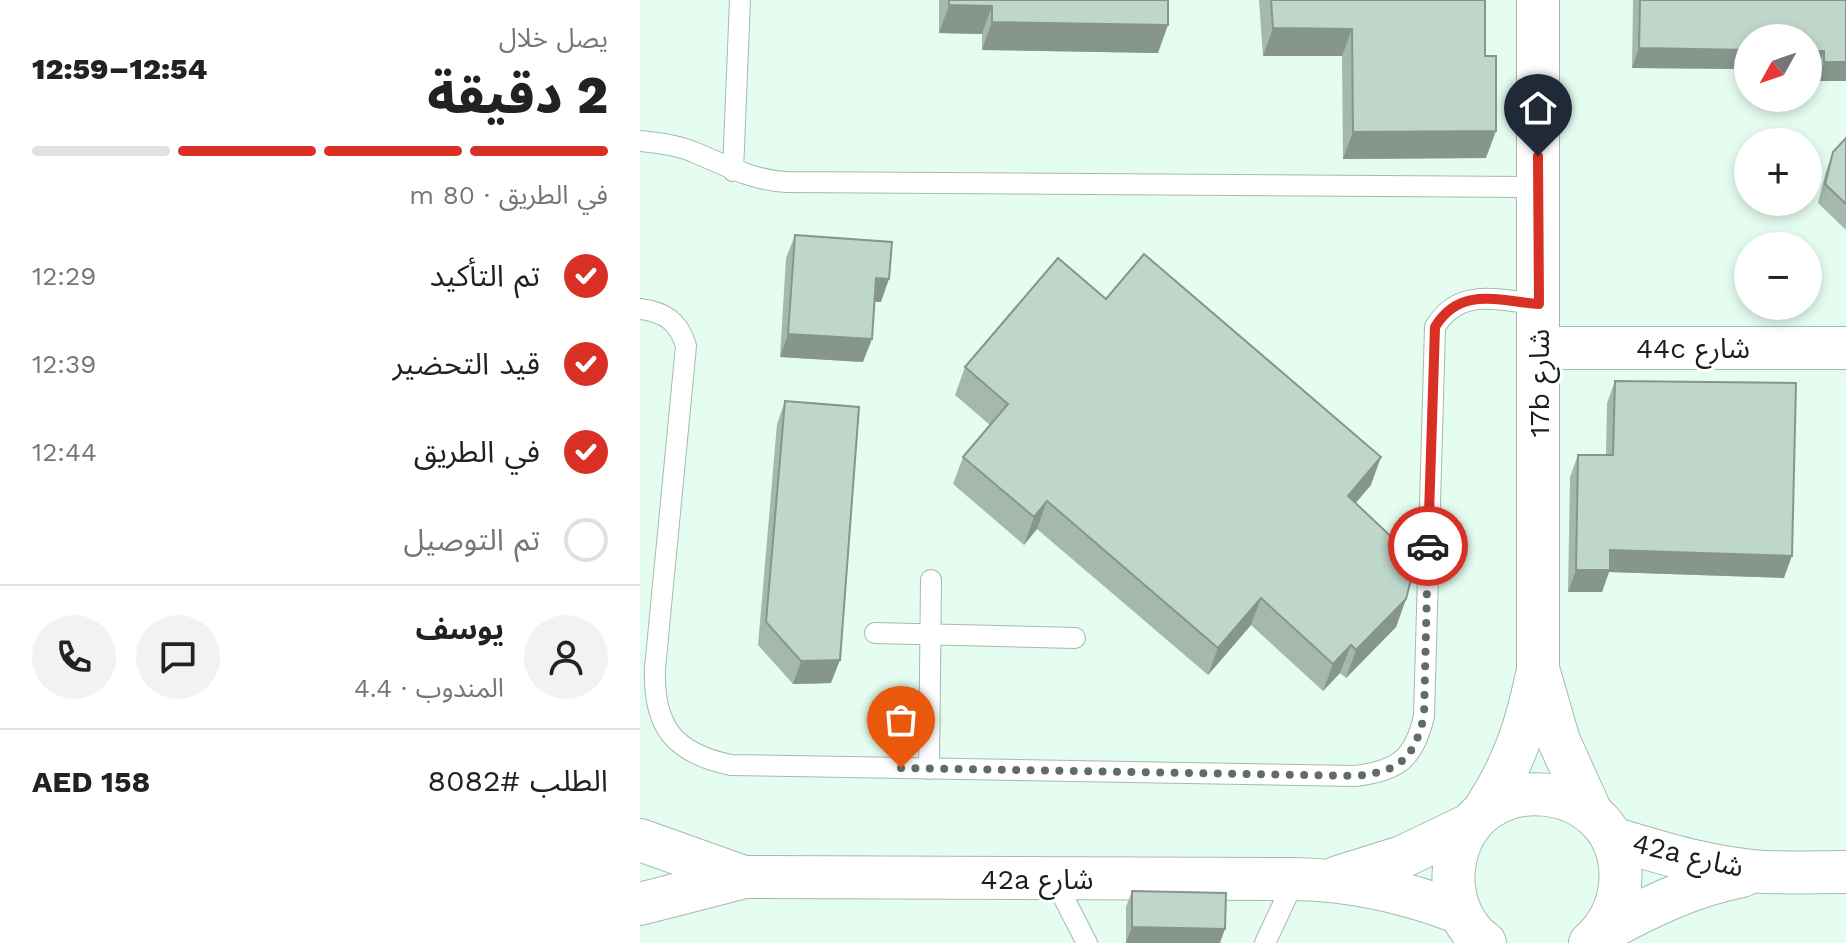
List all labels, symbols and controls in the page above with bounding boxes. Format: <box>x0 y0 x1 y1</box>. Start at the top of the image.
text: يصل خلال <box>499 23 608 53</box>
north arrow <box>1734 24 1822 112</box>
map controls <box>1734 24 1822 320</box>
text: 12:54–12:59 <box>32 51 207 86</box>
text: 2 دقيقة <box>427 65 608 126</box>
pin <box>1504 74 1572 156</box>
icon: home <box>1516 86 1560 130</box>
button: + <box>1734 128 1822 216</box>
text: في الطريق · 80 m <box>409 180 608 210</box>
button: − <box>1734 232 1822 320</box>
icon: check <box>564 254 608 298</box>
text: تم التأكيد <box>430 258 540 293</box>
text: 12:29 <box>32 261 96 291</box>
street label: 17b شارع <box>1523 329 1560 437</box>
street label: 44c شارع <box>1636 332 1750 369</box>
icon: check <box>564 342 608 386</box>
text: قيد التحضير <box>392 346 540 381</box>
text: 12:39 <box>32 349 96 379</box>
icon: check <box>564 430 608 474</box>
text: في الطريق <box>414 434 540 469</box>
text: 12:44 <box>32 437 97 467</box>
courier <box>1388 506 1468 586</box>
text: تم التوصيل <box>403 522 540 557</box>
icon: car <box>1406 524 1450 568</box>
text: يوسف <box>416 611 504 646</box>
button: phone <box>32 615 116 699</box>
button: chat <box>136 615 220 699</box>
button: person <box>524 615 608 699</box>
text: المندوب · 4.4 <box>354 673 504 703</box>
pin <box>867 686 935 768</box>
icon: bag <box>879 698 923 742</box>
text: الطلب #8082 <box>427 763 608 798</box>
text: AED 158 <box>32 764 150 799</box>
street label: 42a شارع <box>1628 826 1747 888</box>
street label: 42a شارع <box>981 863 1093 900</box>

